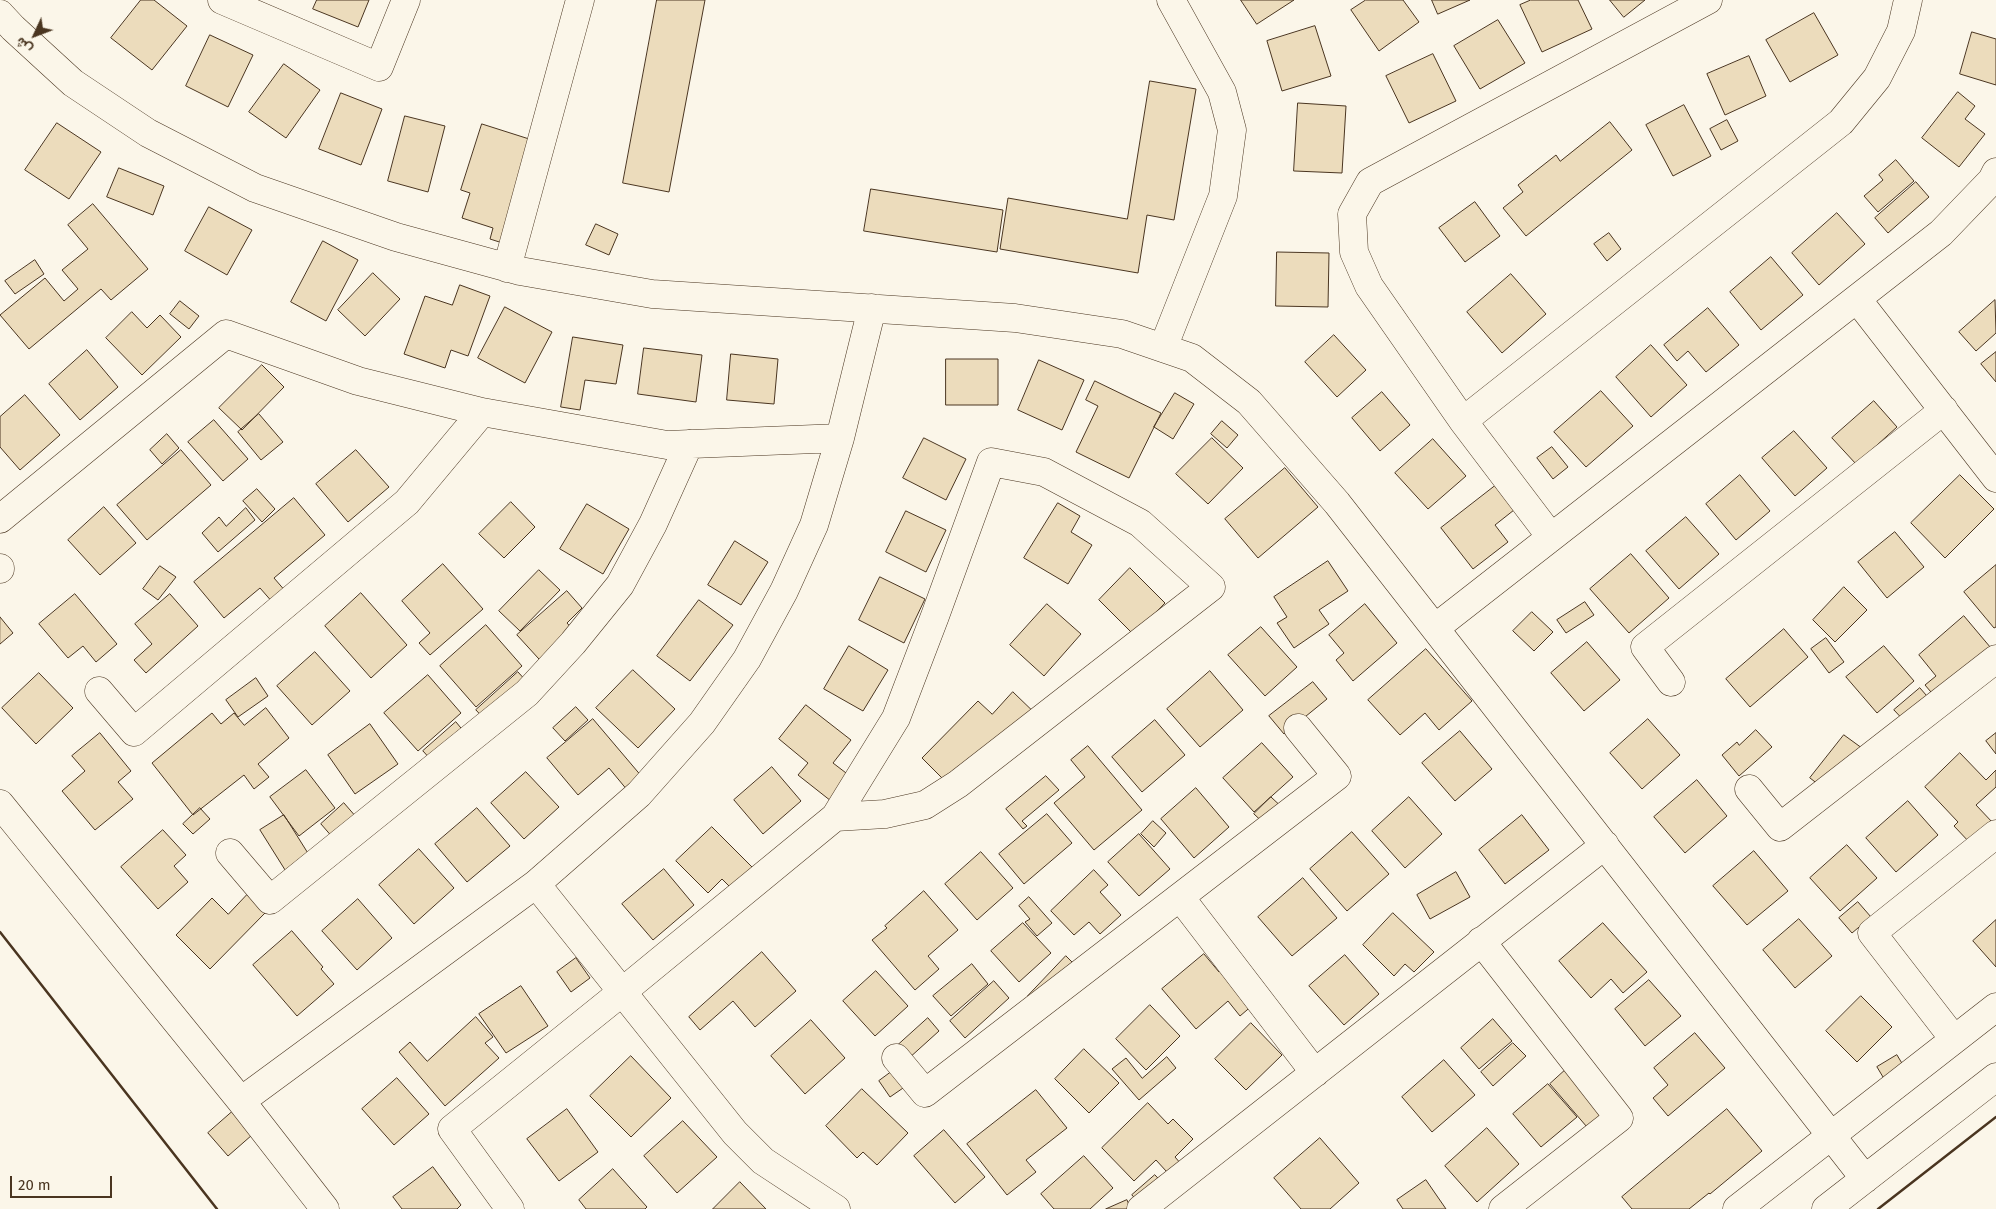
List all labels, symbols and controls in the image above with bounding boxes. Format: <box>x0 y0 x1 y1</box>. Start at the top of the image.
north arrow <box>10 10 60 60</box>
text: ش <box>12 34 36 58</box>
scale bar <box>12 1166 115 1198</box>
text: 20 m <box>18 1176 51 1194</box>

